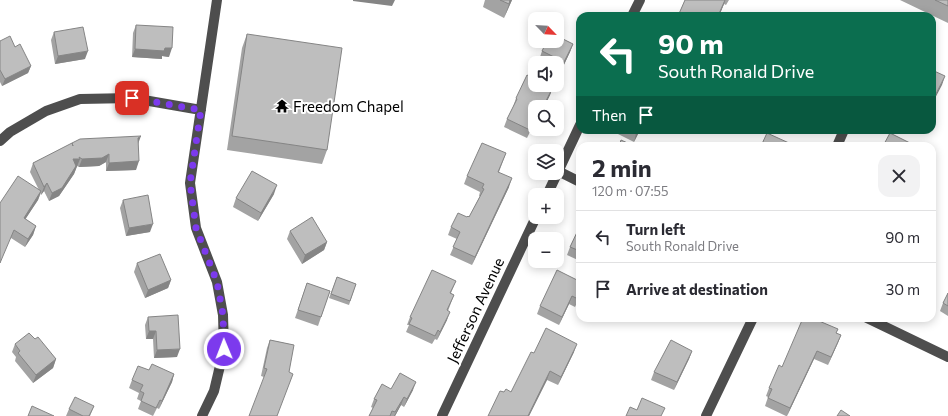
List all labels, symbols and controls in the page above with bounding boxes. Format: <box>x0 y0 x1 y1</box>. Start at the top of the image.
north arrow <box>528 12 564 48</box>
map controls <box>528 12 564 268</box>
text: 90 m <box>658 26 724 60</box>
icon: left <box>592 28 644 80</box>
button: sound <box>528 56 564 92</box>
text: South Ronald Drive <box>658 60 814 82</box>
pin <box>115 81 149 115</box>
icon: arrive <box>121 87 143 109</box>
place label: Freedom Chapel <box>293 97 404 115</box>
temple icon: Freedom Chapel <box>274 98 290 114</box>
button: search <box>528 100 564 136</box>
icon: arrive <box>635 104 657 126</box>
text: Then <box>592 106 627 124</box>
button: layers <box>528 144 564 180</box>
text: 2 min <box>592 153 652 182</box>
button: close <box>878 155 920 197</box>
text: 120 m · 07:55 <box>592 183 668 199</box>
button: + <box>528 188 564 224</box>
text: Turn left <box>626 220 685 238</box>
icon: left <box>592 226 614 248</box>
text: 90 m <box>885 228 920 246</box>
button: − <box>528 232 564 268</box>
text: South Ronald Drive <box>626 238 739 254</box>
street label: Jefferson Avenue <box>443 254 507 366</box>
icon: arrive <box>592 278 614 300</box>
text: Arrive at destination <box>626 280 768 298</box>
text: 30 m <box>886 280 920 298</box>
position arrow <box>203 328 245 370</box>

